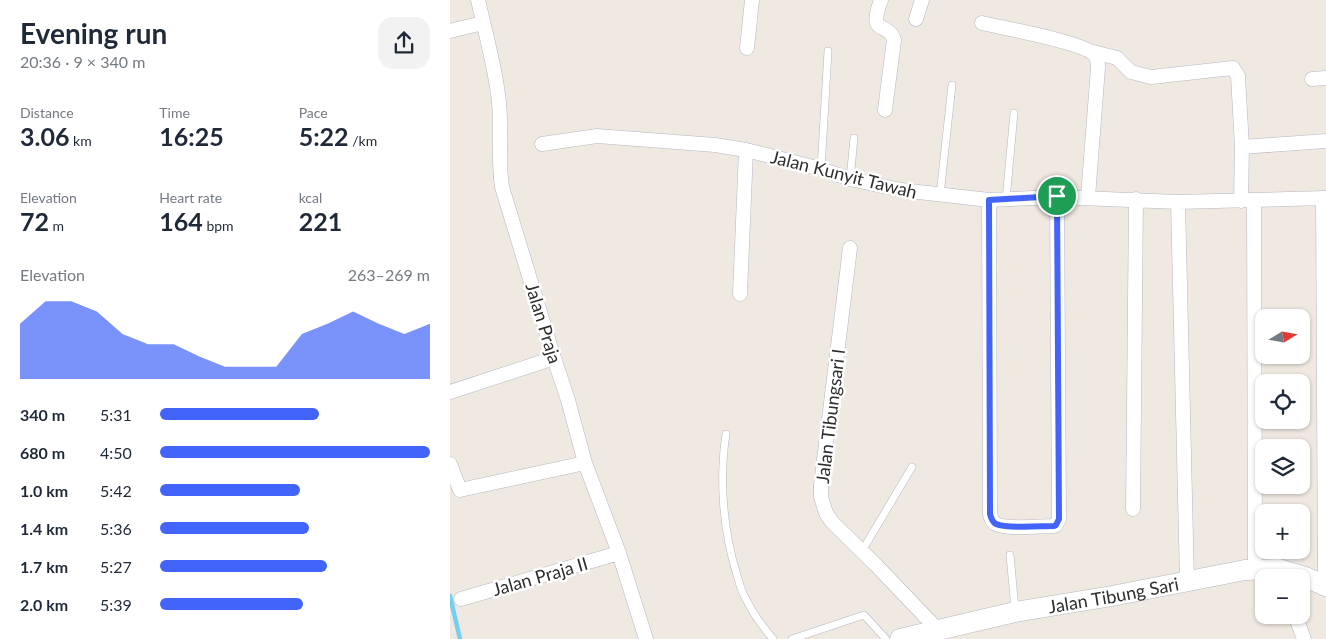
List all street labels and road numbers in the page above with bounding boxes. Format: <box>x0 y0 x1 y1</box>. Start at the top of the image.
street label: Jalan Kunyit Tawah <box>769 145 919 203</box>
street label: Jalan Praja <box>521 280 567 366</box>
street label: Jalan Tibungsari I <box>811 348 849 484</box>
street label: Jalan Praja II <box>490 552 590 600</box>
street label: Jalan Tibung Sari <box>1047 572 1180 617</box>

